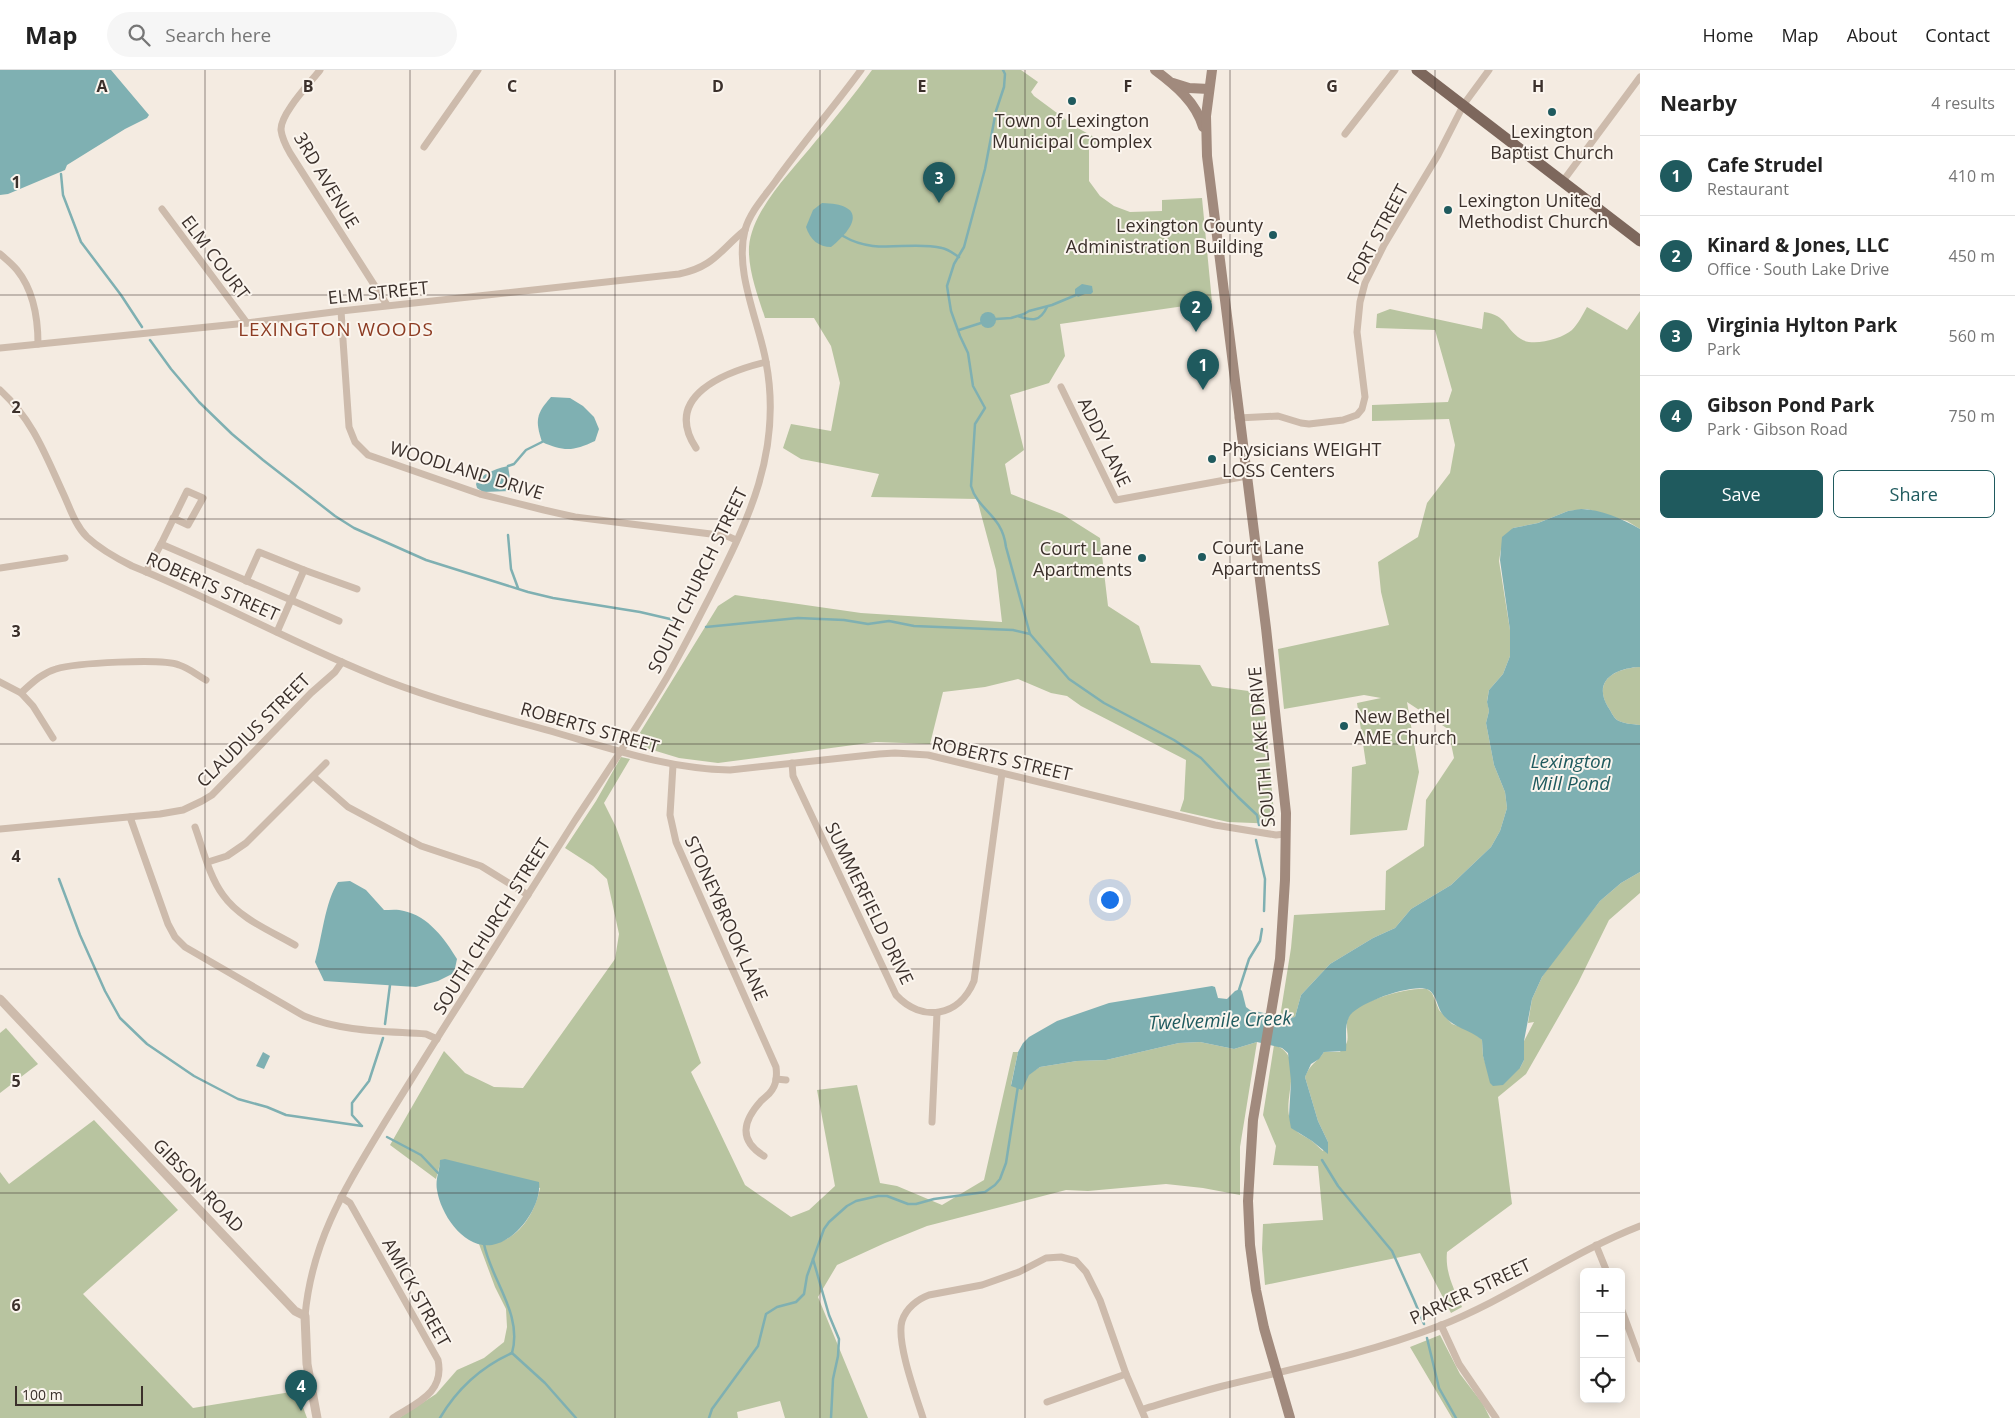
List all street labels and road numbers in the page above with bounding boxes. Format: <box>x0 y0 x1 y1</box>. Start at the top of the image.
street label: 3RD AVENUE <box>289 128 365 232</box>
street label: FORT STREET <box>1341 180 1413 288</box>
street label: ELM COURT <box>176 210 256 304</box>
street label: ELM STREET <box>326 275 430 309</box>
street label: ADDY LANE <box>1073 393 1137 491</box>
street label: WOODLAND DRIVE <box>387 435 547 505</box>
street label: SOUTH CHURCH STREET <box>642 483 752 677</box>
street label: ROBERTS STREET <box>143 546 283 626</box>
street label: SOUTH LAKE DRIVE <box>1242 666 1280 828</box>
street label: CLAUDIUS STREET <box>191 668 315 792</box>
street label: ROBERTS STREET <box>518 696 662 758</box>
street label: ROBERTS STREET <box>930 730 1075 786</box>
street label: SUMMERFIELD DRIVE <box>820 818 920 988</box>
street label: STONEYBROOK LANE <box>680 832 774 1004</box>
street label: SOUTH CHURCH STREET <box>427 833 555 1019</box>
street label: GIBSON ROAD <box>148 1133 250 1237</box>
street label: AMICK STREET <box>377 1234 457 1351</box>
street label: PARKER STREET <box>1406 1252 1534 1330</box>

